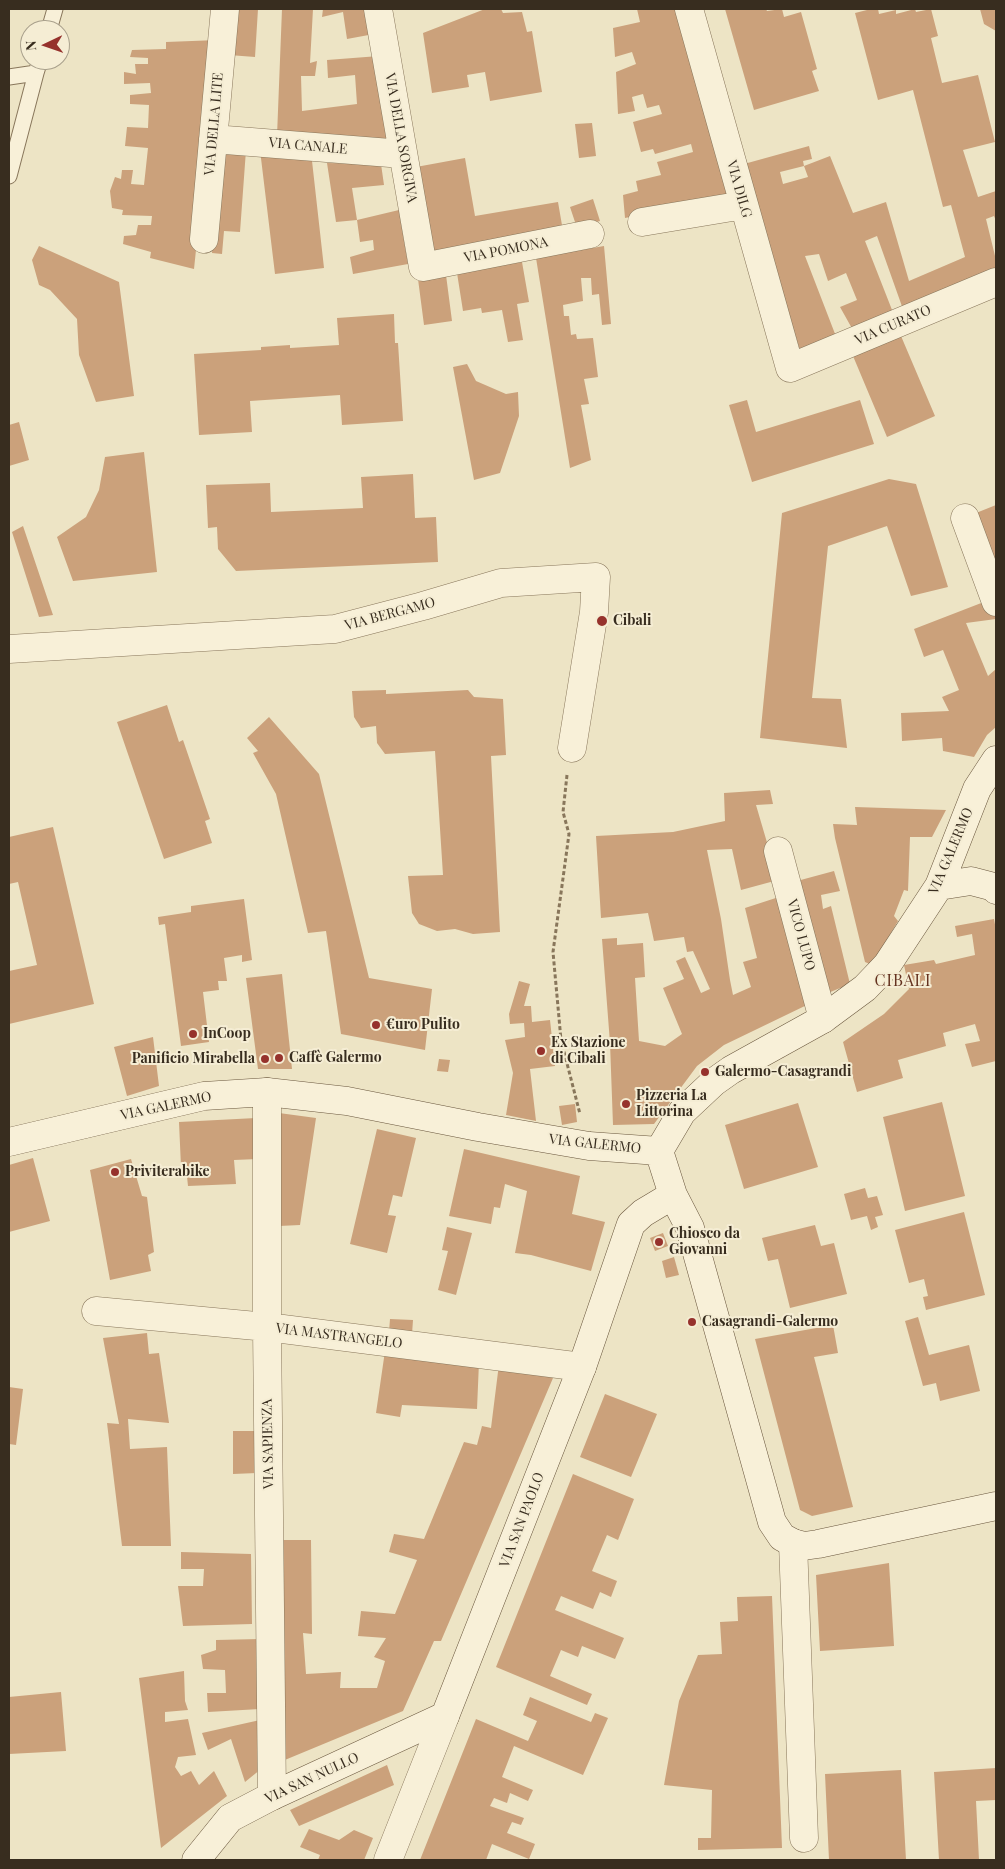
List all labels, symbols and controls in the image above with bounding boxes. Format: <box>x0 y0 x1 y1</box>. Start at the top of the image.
north arrow <box>20 20 70 70</box>
text: N <box>21 40 40 51</box>
street label: VIA DELLA LITE <box>201 72 227 176</box>
street label: VIA DELLA SORGIVA <box>381 72 421 204</box>
street label: VIA CANALE <box>268 134 348 158</box>
street label: VIA DILG <box>723 158 755 220</box>
street label: VIA POMONA <box>463 234 549 266</box>
street label: VIA CURATO <box>852 301 934 349</box>
street label: VIA BERGAMO <box>343 594 437 634</box>
place label: Cibali <box>613 613 651 629</box>
marker: Cibali <box>595 614 609 628</box>
street label: VIA GALERMO <box>925 805 977 897</box>
street label: VICO LUPO <box>783 897 819 973</box>
district label: CIBALI <box>874 971 932 991</box>
place label: €uro Pulito <box>386 1017 460 1033</box>
marker: €uro Pulito <box>370 1019 382 1031</box>
place label: InCoop <box>203 1026 251 1042</box>
marker: InCoop <box>187 1028 199 1040</box>
place label: Ex Stazione di Cibali <box>551 1035 626 1068</box>
marker: Ex Stazione di Cibali <box>535 1045 547 1057</box>
place label: Caffè Galermo <box>289 1050 382 1066</box>
place label: Panificio Mirabella <box>132 1051 255 1067</box>
marker: Caffè Galermo <box>273 1052 285 1064</box>
marker: Panificio Mirabella <box>259 1053 271 1065</box>
place label: Galermo-Casagrandi <box>715 1064 851 1080</box>
marker: Galermo-Casagrandi <box>699 1066 711 1078</box>
street label: VIA GALERMO <box>119 1088 213 1124</box>
place label: Pizzeria La Littorina <box>636 1088 707 1120</box>
marker: Pizzeria La Littorina <box>620 1098 632 1110</box>
street label: VIA GALERMO <box>548 1131 642 1157</box>
place label: Priviterabike <box>125 1164 210 1180</box>
marker: Priviterabike <box>109 1166 121 1178</box>
place label: Chiosco da Giovanni <box>669 1226 740 1258</box>
marker: Chiosco da Giovanni <box>653 1236 665 1248</box>
place label: Casagrandi-Galermo <box>702 1314 838 1330</box>
marker: Casagrandi-Galermo <box>686 1316 698 1328</box>
street label: VIA MASTRANGELO <box>275 1320 403 1352</box>
street label: VIA SAPIENZA <box>259 1399 277 1489</box>
street label: VIA SAN PAOLO <box>496 1470 548 1570</box>
street label: VIA SAN NULLO <box>262 1749 362 1807</box>

